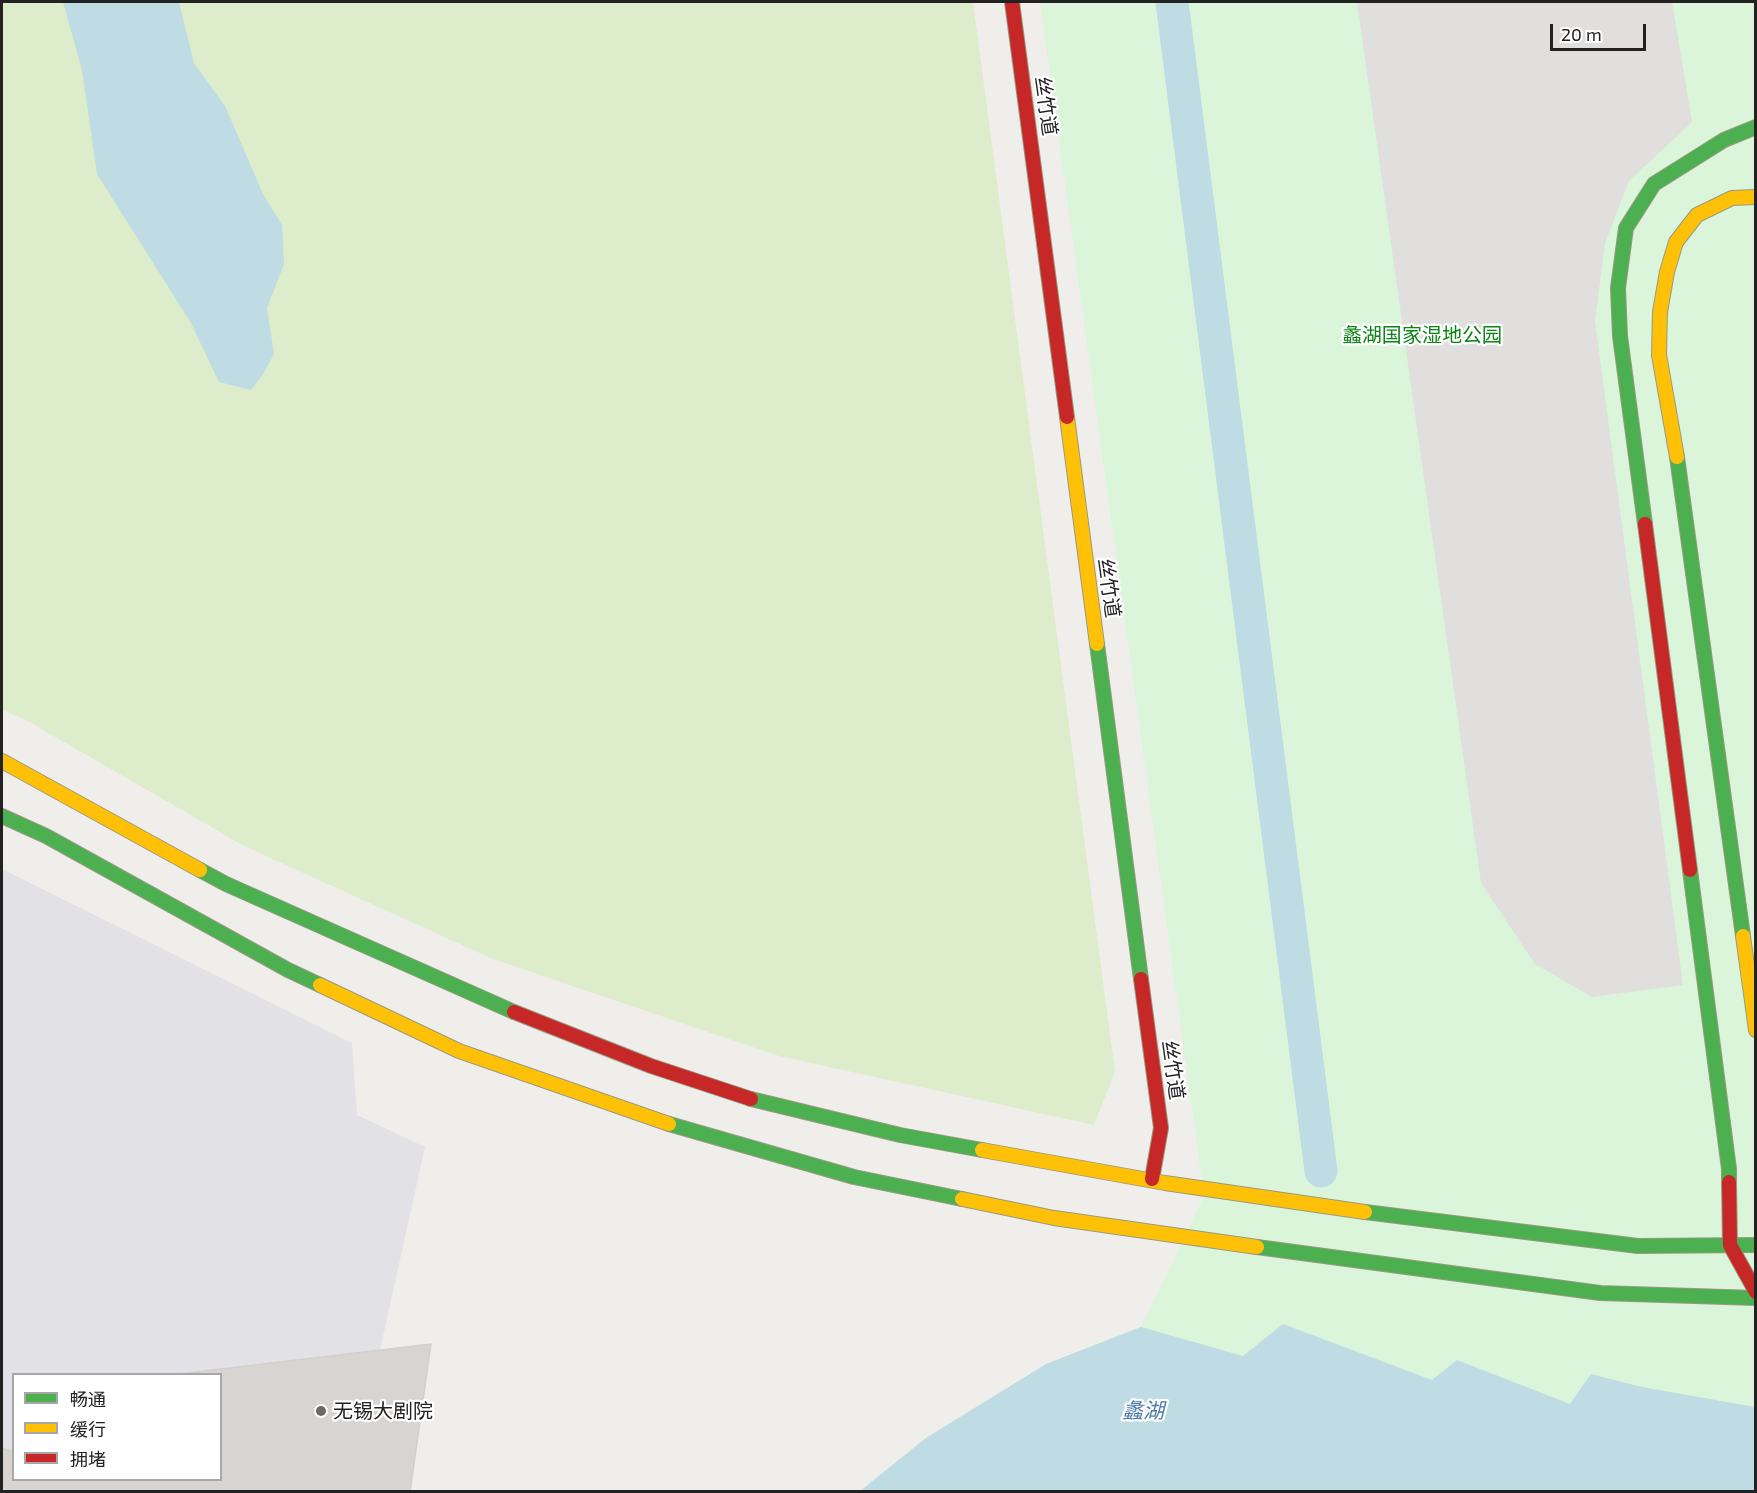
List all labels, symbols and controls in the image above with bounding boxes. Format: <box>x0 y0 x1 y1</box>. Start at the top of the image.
scale bar <box>1553 12 1649 50</box>
text: 20 m <box>1561 23 1602 45</box>
street label: 丝竹道 <box>1030 75 1062 137</box>
park label: 蠡湖国家湿地公园 <box>1342 323 1502 347</box>
street label: 丝竹道 <box>1093 557 1125 619</box>
street label: 丝竹道 <box>1157 1039 1189 1101</box>
legend <box>12 1373 222 1481</box>
text: 畅通 <box>70 1388 106 1410</box>
water label: 蠡湖 <box>1122 1398 1164 1424</box>
place label: 无锡大剧院 <box>333 1399 433 1423</box>
marker: 无锡大剧院 <box>314 1404 328 1418</box>
text: 缓行 <box>70 1418 106 1440</box>
text: 拥堵 <box>70 1448 106 1470</box>

